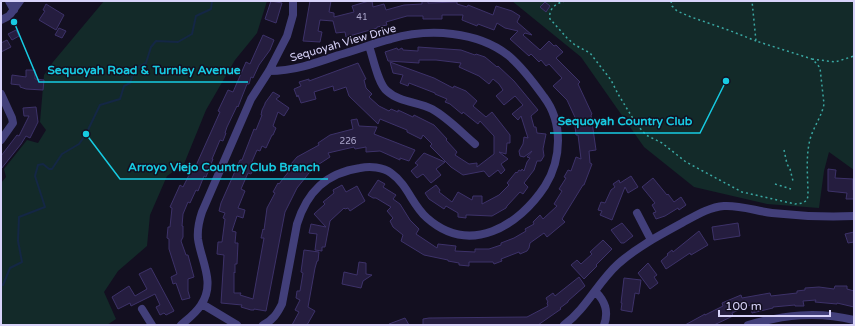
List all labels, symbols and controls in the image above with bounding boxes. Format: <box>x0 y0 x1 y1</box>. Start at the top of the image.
house number: 41 <box>356 12 368 23</box>
street label: Sequoyah View Drive <box>288 22 398 64</box>
callout: Sequoyah Road & Turnley Avenue <box>39 58 248 82</box>
text: Sequoyah Road & Turnley Avenue <box>47 63 241 78</box>
callout: Sequoyah Country Club <box>550 109 700 133</box>
text: Sequoyah Country Club <box>558 114 693 129</box>
house number: 226 <box>340 136 357 147</box>
callout: Arroyo Viejo Country Club Branch <box>120 155 328 179</box>
text: Arroyo Viejo Country Club Branch <box>128 160 320 175</box>
scale bar <box>719 292 830 318</box>
text: 100 m <box>725 299 762 313</box>

